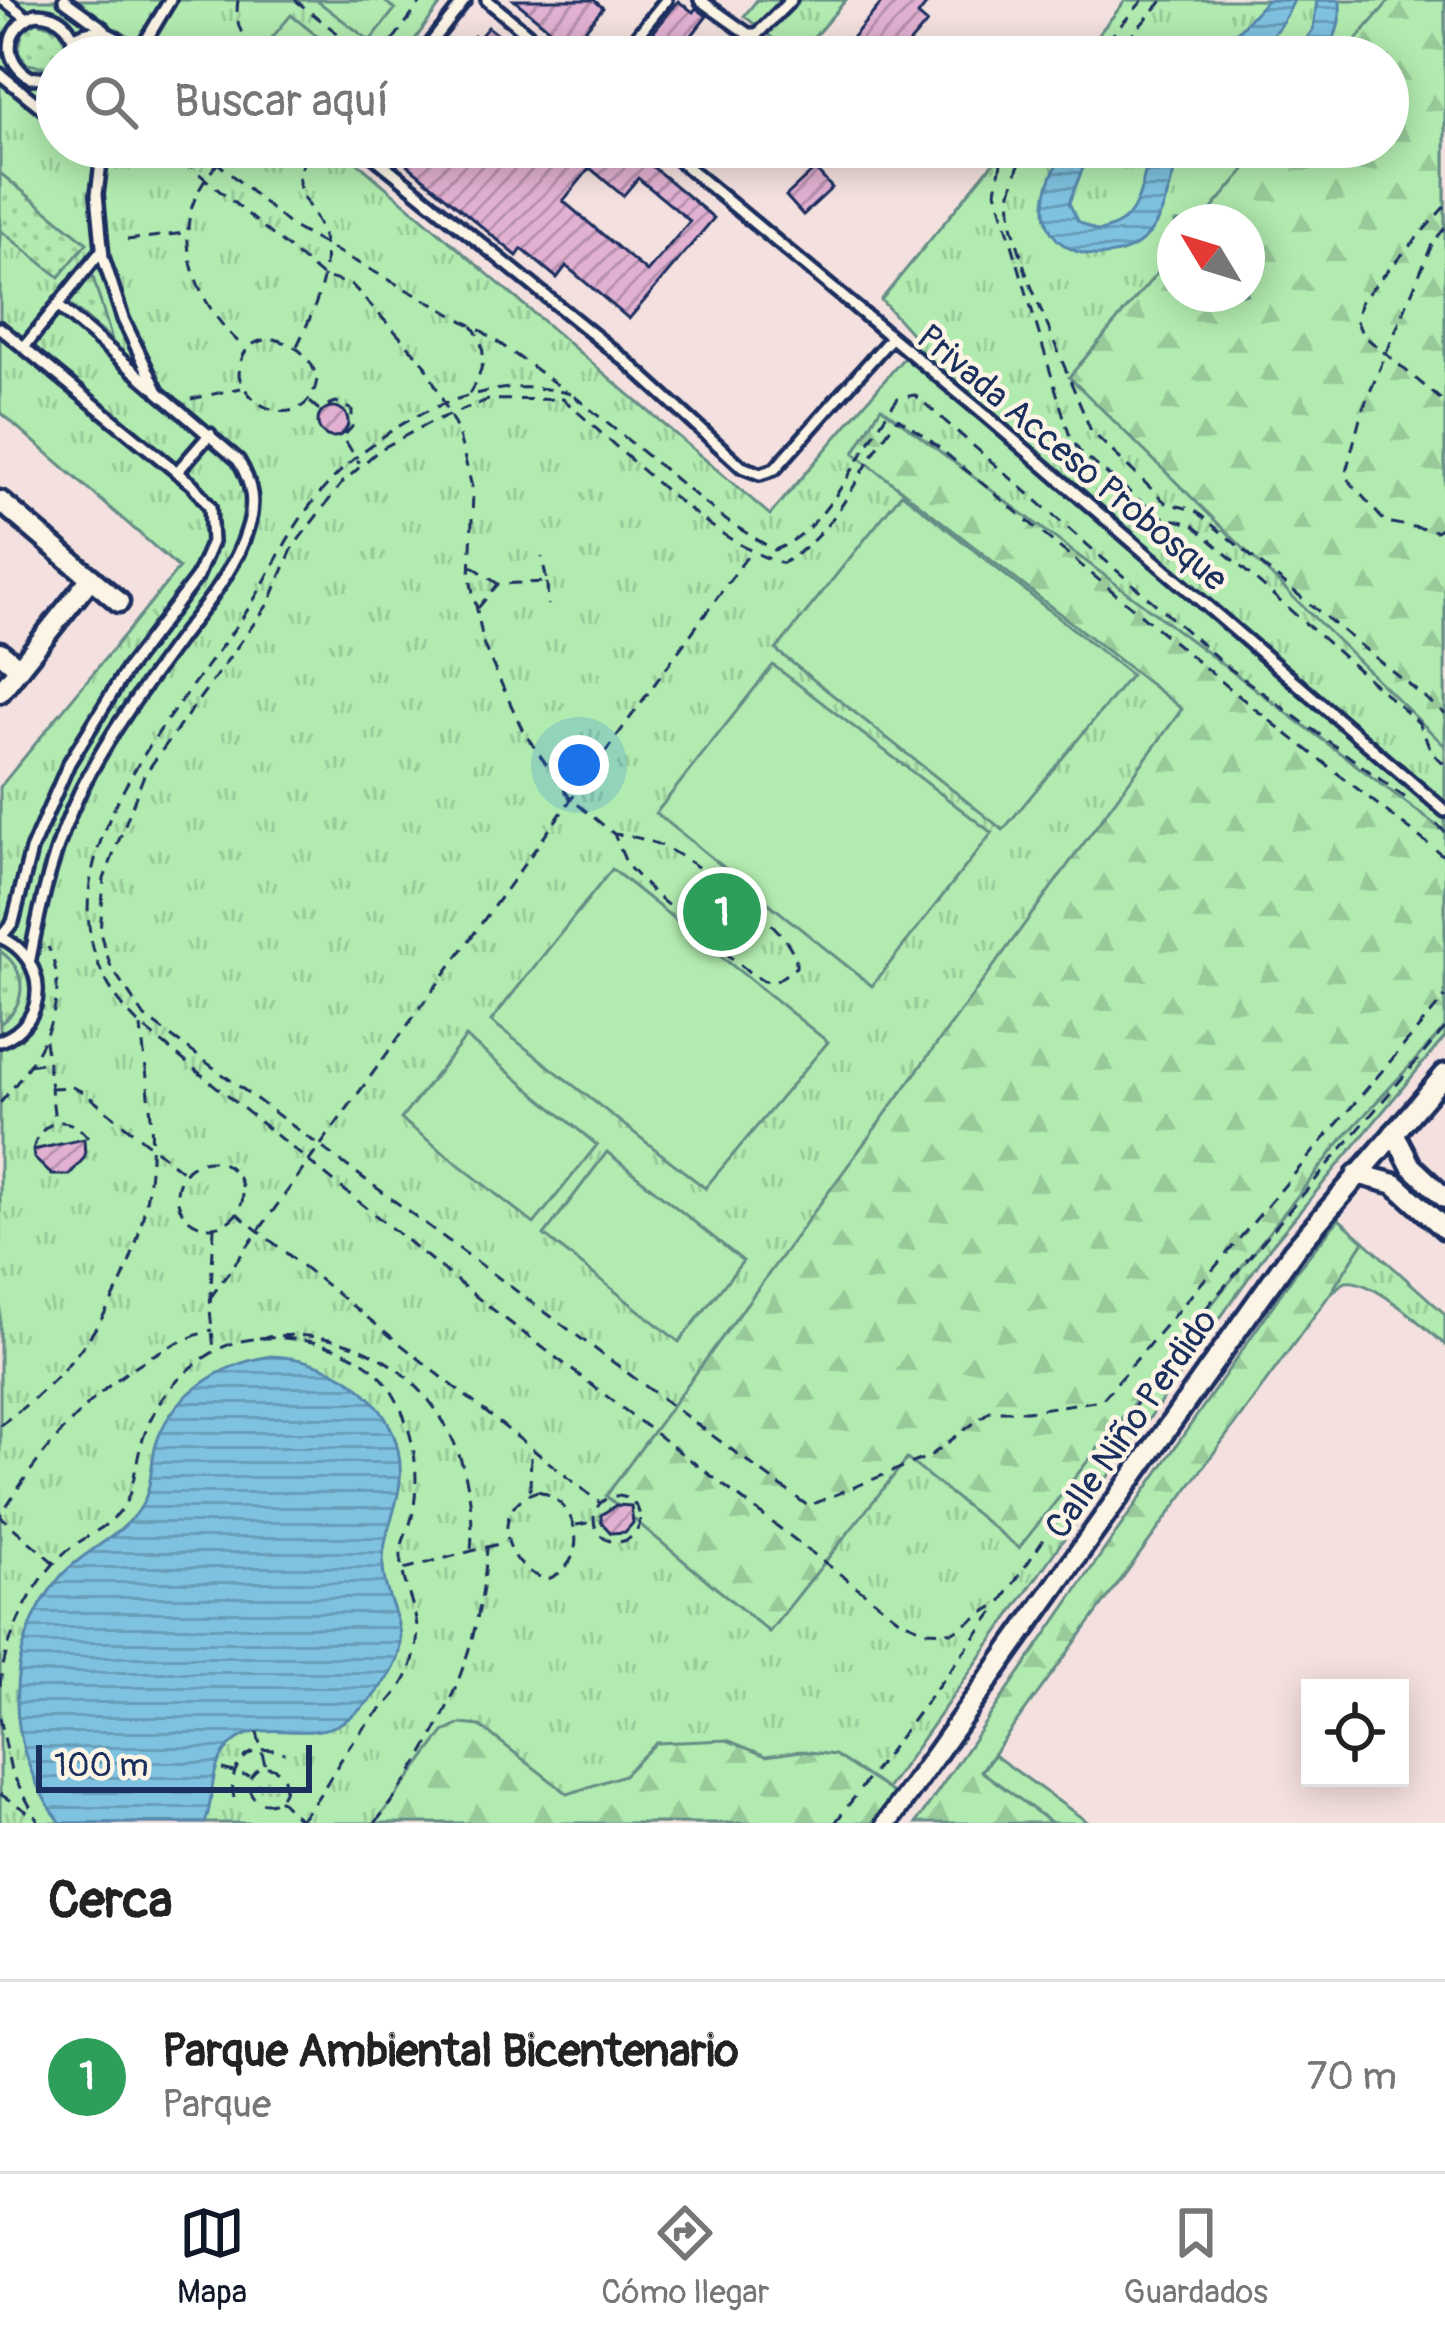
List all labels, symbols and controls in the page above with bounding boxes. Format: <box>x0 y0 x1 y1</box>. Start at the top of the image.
search box <box>36 36 1409 168</box>
icon: search <box>78 69 144 135</box>
text: Buscar aquí <box>174 74 389 130</box>
north arrow <box>1157 204 1265 312</box>
street label: Privada Acceso Probosque <box>907 315 1237 602</box>
your location <box>549 735 609 795</box>
pin: 1 <box>683 867 761 957</box>
street label: Calle Niño Perdido <box>1035 1300 1227 1547</box>
map controls <box>1301 1679 1409 1787</box>
button: locate <box>1301 1679 1409 1787</box>
scale bar <box>36 1739 312 1792</box>
text: 100 m <box>54 1745 148 1786</box>
text: Cerca <box>48 1869 172 1933</box>
text: Parque Ambiental Bicentenario <box>162 2024 739 2080</box>
text: 1 <box>79 2052 95 2101</box>
text: 70 m <box>1307 2052 1397 2101</box>
text: Parque <box>162 2080 271 2129</box>
tab: Mapa <box>177 2200 247 2313</box>
tab: Cómo llegar <box>601 2200 769 2313</box>
tab: Guardados <box>1124 2200 1268 2313</box>

